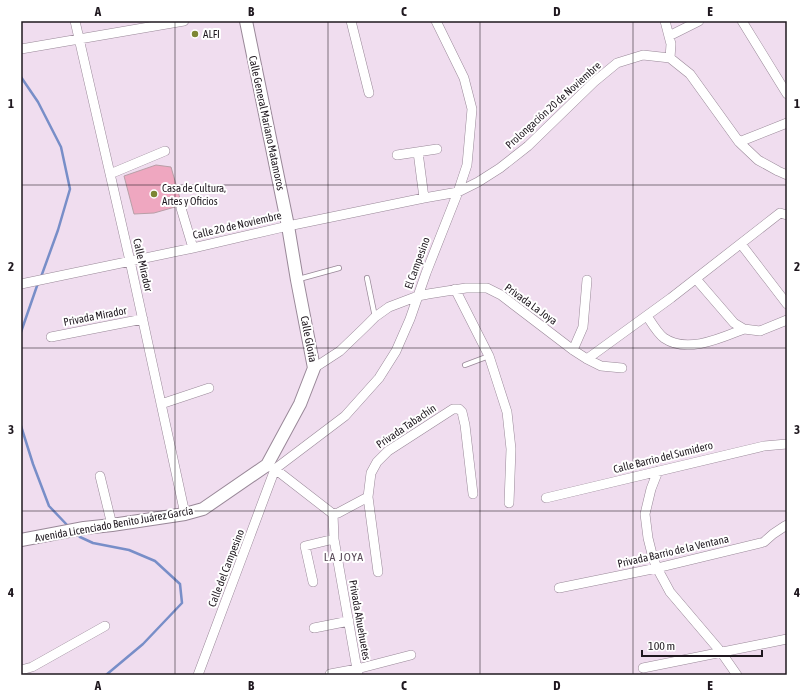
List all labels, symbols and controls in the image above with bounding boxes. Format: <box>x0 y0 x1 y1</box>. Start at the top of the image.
text: A <box>94 4 102 19</box>
text: B <box>248 4 255 19</box>
text: C <box>401 4 407 19</box>
text: D <box>553 4 561 19</box>
text: E <box>707 4 713 19</box>
place label: ALFI <box>203 28 220 40</box>
marker: ALFI <box>190 29 200 39</box>
street label: Calle General Mariano Matamoros <box>247 54 287 192</box>
street label: Prolongación 20 de Noviembre <box>503 59 603 151</box>
text: 1 <box>8 96 14 111</box>
text: 1 <box>794 96 800 111</box>
place label: Casa de Cultura, Artes y Oficios <box>162 182 226 207</box>
marker: Casa de Cultura, Artes y Oficios <box>149 189 159 199</box>
street label: Calle 20 de Noviembre <box>191 209 283 241</box>
street label: El Campesino <box>402 235 432 291</box>
street label: Calle Mirador <box>131 237 155 293</box>
text: 2 <box>8 259 14 274</box>
text: 2 <box>794 259 800 274</box>
street label: Privada La Joya <box>503 281 559 327</box>
street label: Privada Mirador <box>62 304 128 328</box>
street label: Calle Gloria <box>299 315 319 363</box>
street label: Privada Tabachín <box>374 402 438 450</box>
text: 3 <box>8 422 14 437</box>
text: 3 <box>794 422 800 437</box>
street label: Calle Barrio del Sumidero <box>612 439 714 475</box>
street label: Avenida Licenciado Benito Juárez García <box>34 504 194 544</box>
street label: Calle del Campesino <box>206 528 246 608</box>
street label: Privada Barrio de la Ventana <box>616 532 730 570</box>
district label: LA JOYA <box>324 550 364 564</box>
street label: Privada Ahuehuetes <box>347 579 373 661</box>
text: 4 <box>7 585 14 600</box>
text: 4 <box>793 585 800 600</box>
scale bar <box>642 632 762 658</box>
text: 100 m <box>648 639 675 653</box>
text: A <box>94 678 102 693</box>
text: B <box>248 678 255 693</box>
text: C <box>401 678 407 693</box>
text: D <box>553 678 561 693</box>
text: E <box>707 678 713 693</box>

